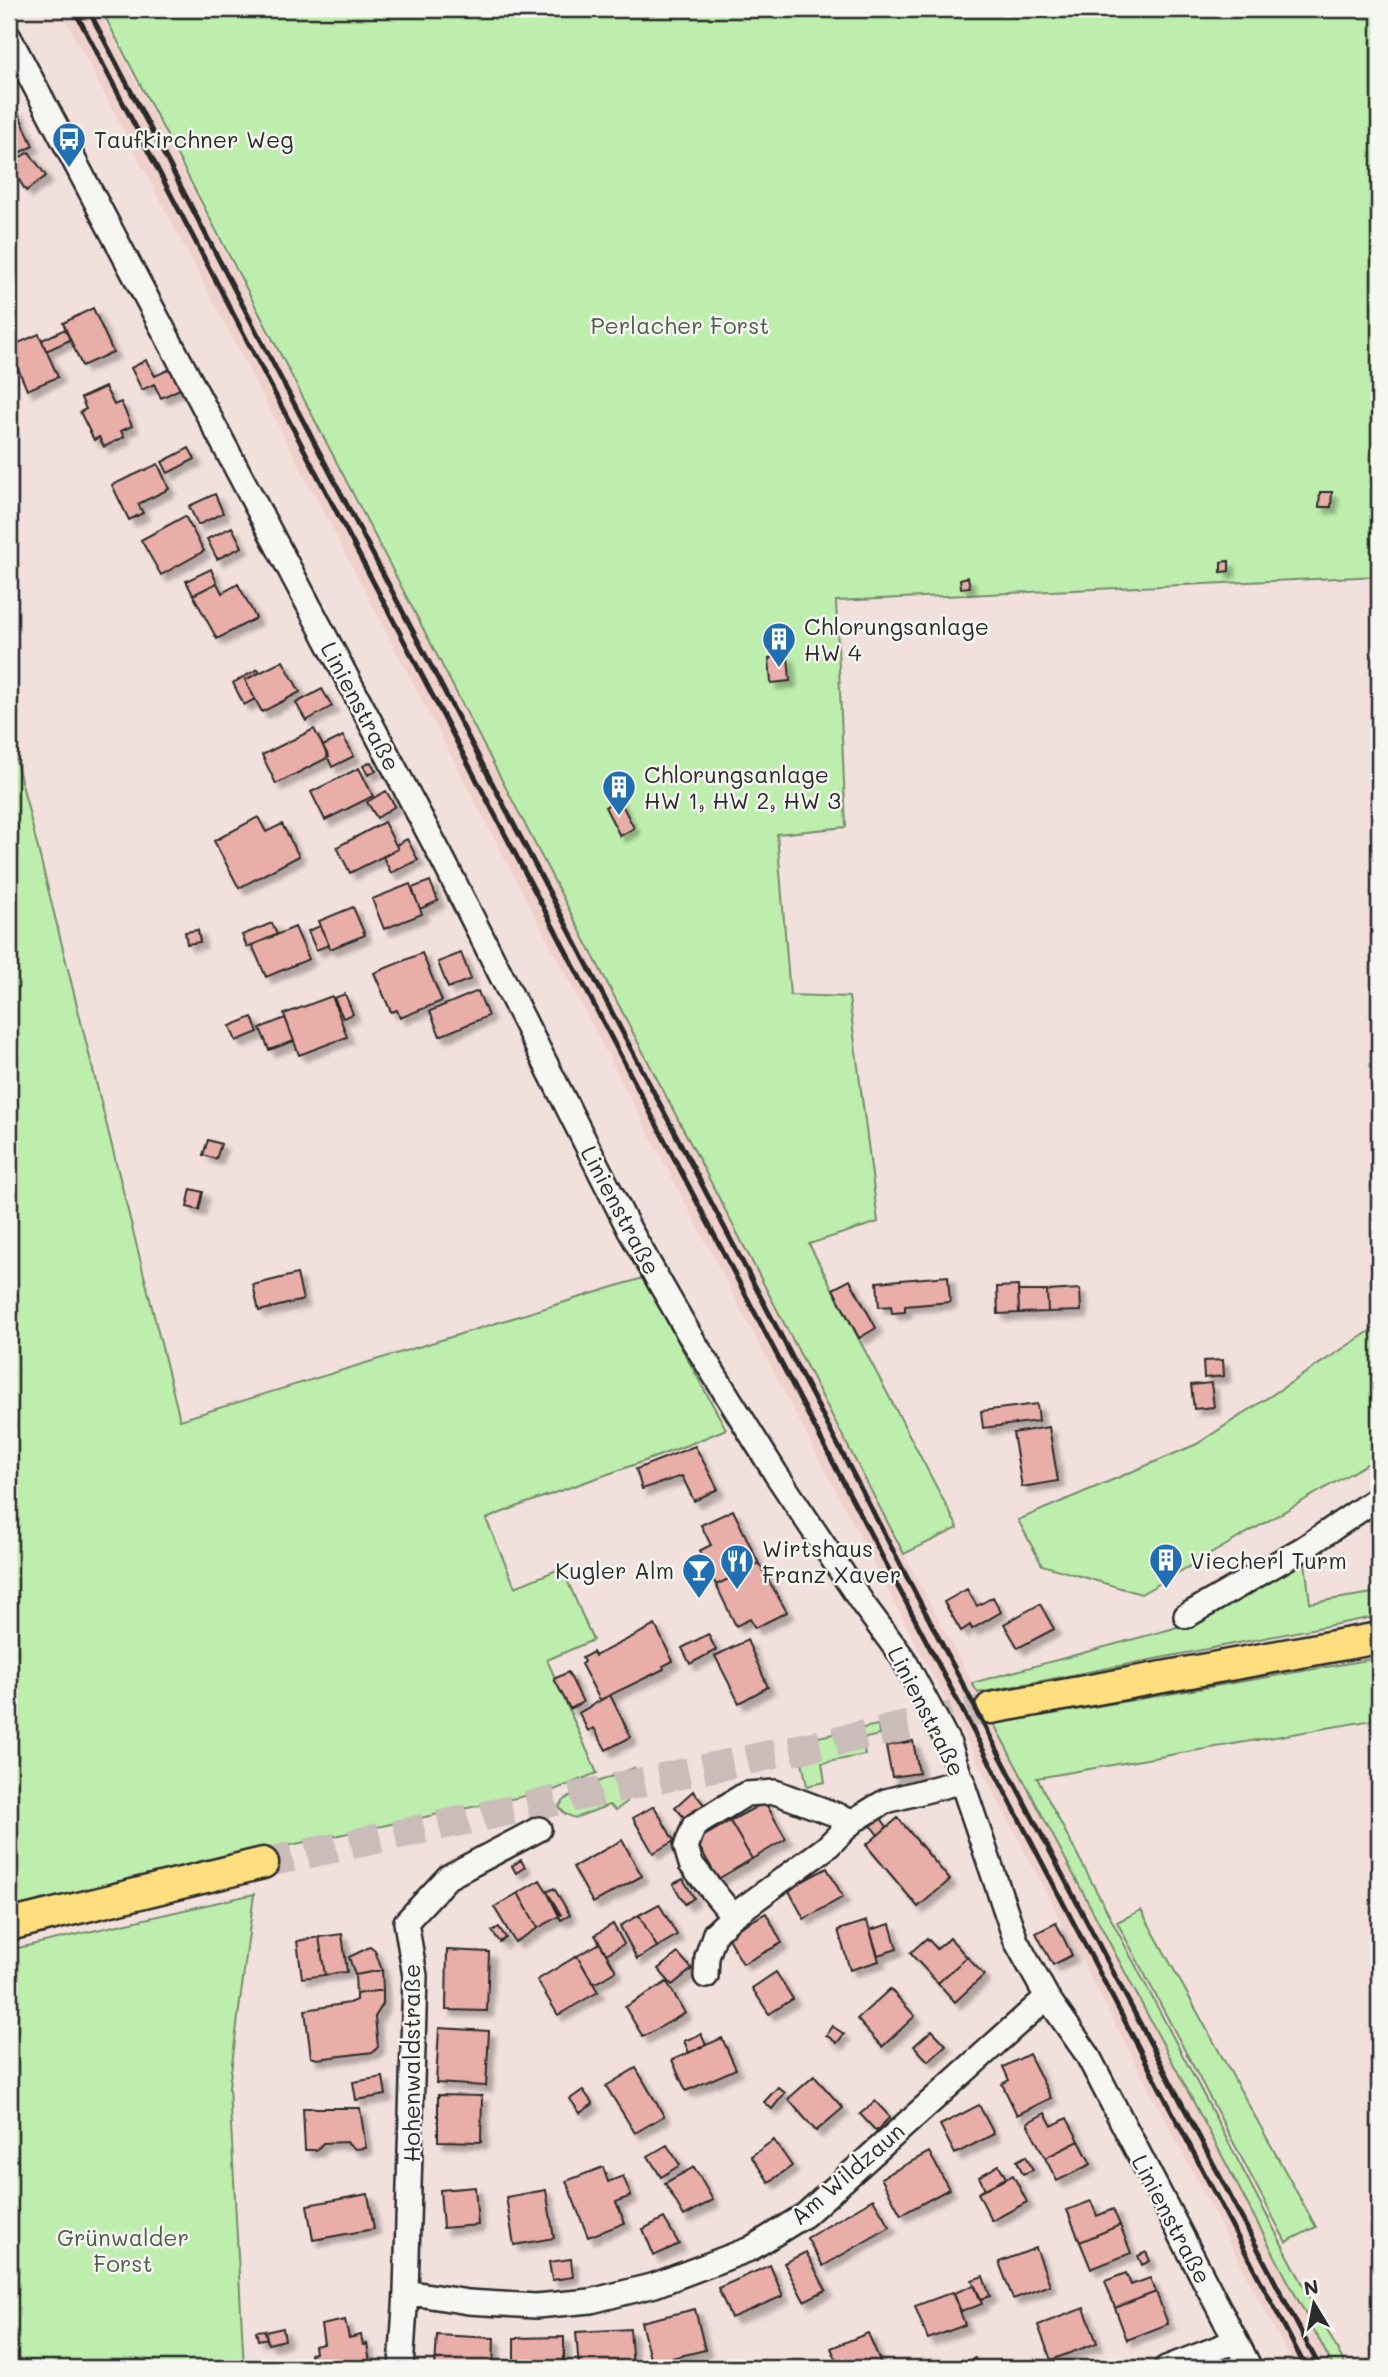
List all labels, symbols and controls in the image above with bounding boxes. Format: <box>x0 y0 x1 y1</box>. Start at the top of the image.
bus stop icon: Taufkirchner Weg <box>50 120 88 169</box>
place label: Taufkirchner Weg <box>94 124 294 154</box>
park label: Perlacher Forst <box>591 310 769 340</box>
place label: Chlorungsanlage HW 4 <box>804 611 989 667</box>
building icon: Chlorungsanlage HW 4 <box>760 620 798 669</box>
street label: Linienstraße <box>314 636 408 776</box>
place label: Chlorungsanlage HW 1, HW 2, HW 3 <box>644 759 841 815</box>
building icon: Chlorungsanlage HW 1, HW 2, HW 3 <box>600 768 638 817</box>
street label: Linienstraße <box>574 1140 668 1280</box>
place label: Wirtshaus Franz Xaver <box>762 1533 901 1589</box>
building icon: Viecherl Turm <box>1147 1541 1185 1590</box>
restaurant icon: Wirtshaus Franz Xaver <box>718 1542 756 1591</box>
place label: Viecherl Turm <box>1190 1545 1347 1575</box>
bar icon: Kugler Alm <box>680 1551 718 1600</box>
place label: Kugler Alm <box>555 1555 674 1585</box>
street label: Linienstraße <box>881 1641 973 1781</box>
street label: Hohenwaldstraße <box>396 1964 426 2162</box>
street label: Am Wildzaun <box>784 2115 910 2231</box>
street label: Linienstraße <box>1125 2149 1219 2289</box>
park label: Grünwalder Forst <box>57 2222 189 2278</box>
north arrow <box>1280 2268 1350 2338</box>
text: N <box>1302 2273 1320 2300</box>

